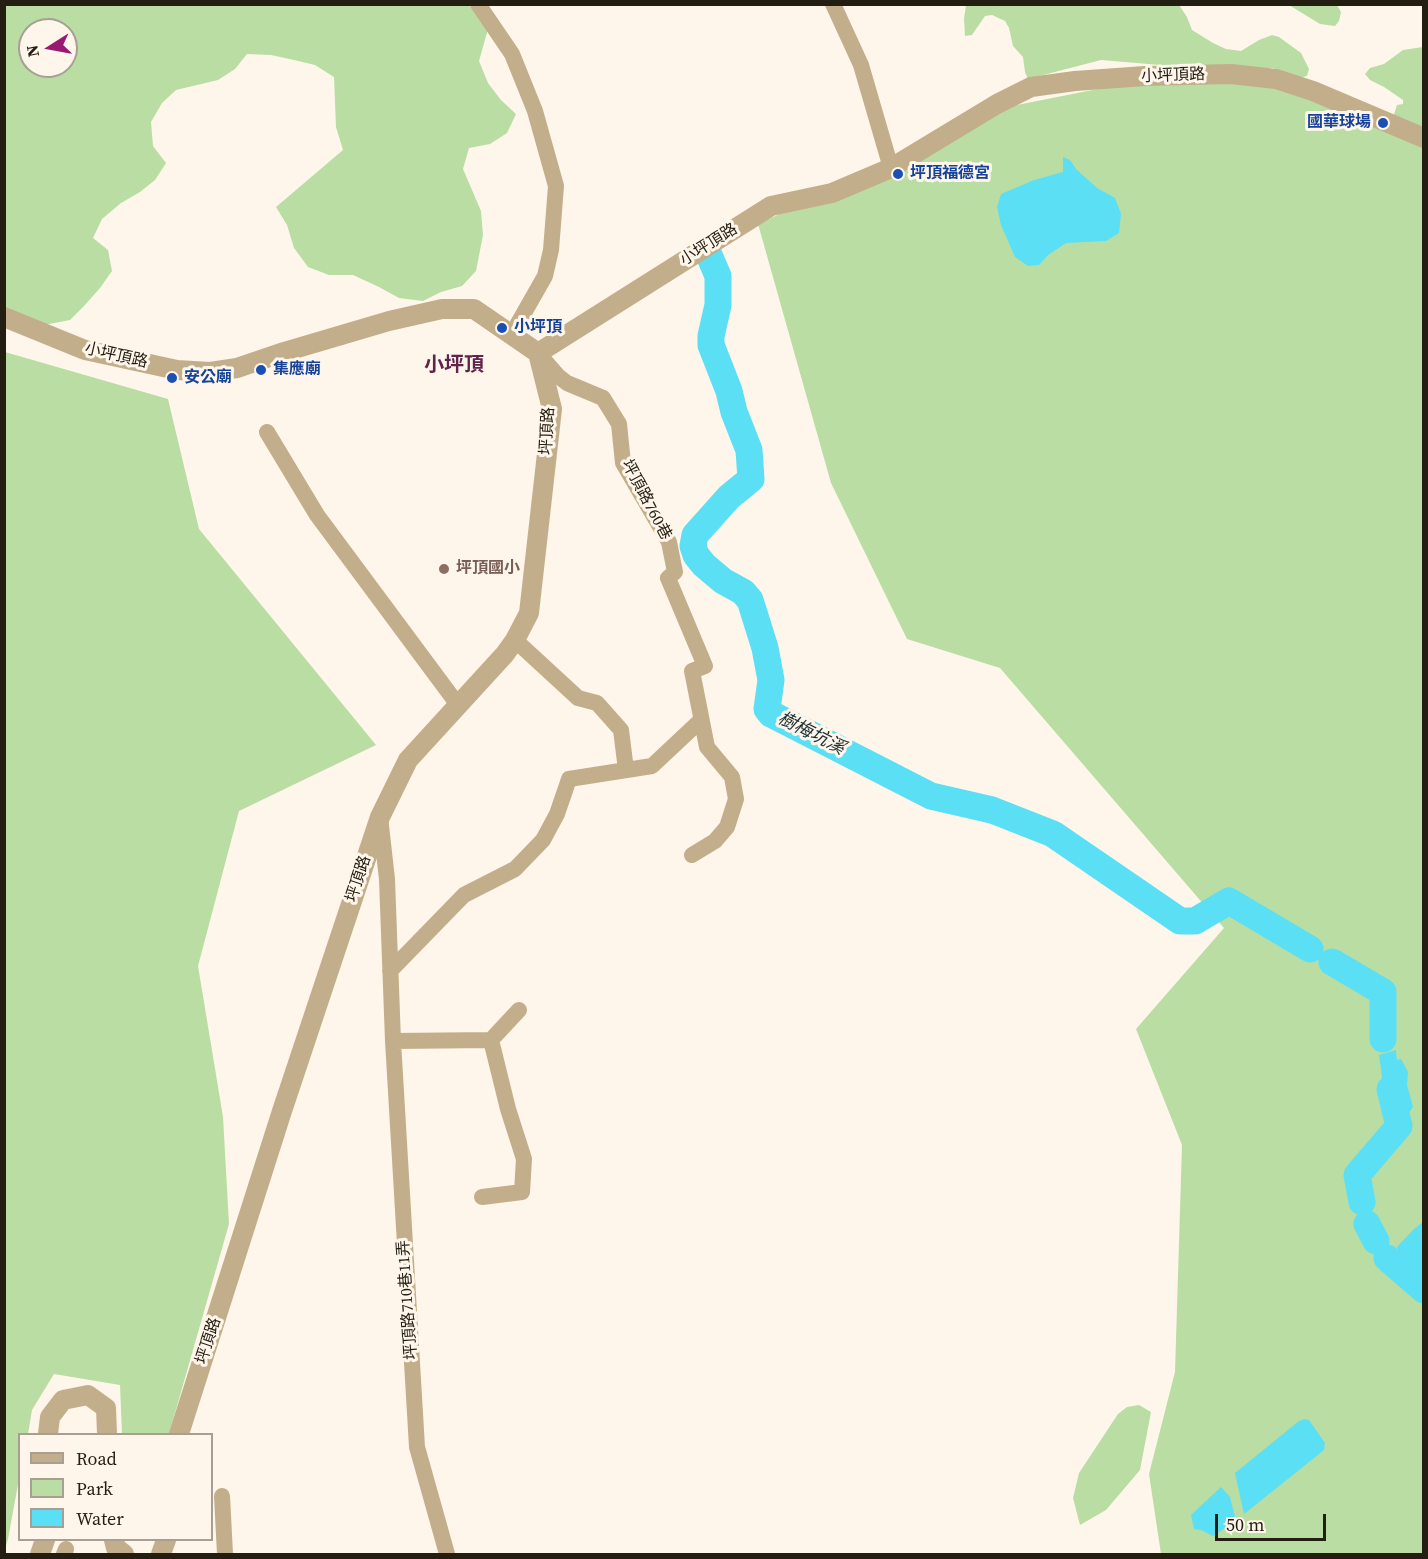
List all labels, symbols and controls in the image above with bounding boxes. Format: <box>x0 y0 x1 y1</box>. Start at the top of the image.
north arrow <box>18 18 78 78</box>
text: N <box>20 43 44 59</box>
street label: 小坪頂路 <box>1141 65 1205 87</box>
place label: 國華球場 <box>1307 113 1371 133</box>
marker: 國華球場 <box>1376 116 1390 130</box>
place label: 坪頂福德宮 <box>910 164 990 184</box>
marker: 坪頂福德宮 <box>891 167 905 181</box>
street label: 小坪頂路 <box>677 220 741 270</box>
place label: 小坪頂 <box>514 318 562 338</box>
marker: 小坪頂 <box>495 321 509 335</box>
street label: 小坪頂路 <box>83 339 149 373</box>
district label: 小坪頂 <box>424 354 484 378</box>
place label: 集應廟 <box>273 360 321 380</box>
marker: 集應廟 <box>254 363 268 377</box>
place label: 安公廟 <box>184 368 232 388</box>
marker: 安公廟 <box>165 371 179 385</box>
street label: 坪頂路 <box>537 407 559 455</box>
street label: 坪頂路760巷 <box>617 457 675 543</box>
place label: 坪頂國小 <box>456 559 520 579</box>
marker: 坪頂國小 <box>437 562 451 576</box>
water label: 樹梅坑溪 <box>774 708 848 760</box>
street label: 坪頂路 <box>342 853 376 905</box>
street label: 坪頂路710巷11弄 <box>394 1239 422 1361</box>
street label: 坪頂路 <box>192 1315 226 1367</box>
legend <box>18 1433 213 1541</box>
text: Road <box>76 1446 117 1471</box>
text: Park <box>76 1476 113 1501</box>
scale bar <box>1218 1502 1329 1540</box>
text: Water <box>76 1506 124 1531</box>
text: 50 m <box>1226 1512 1264 1537</box>

